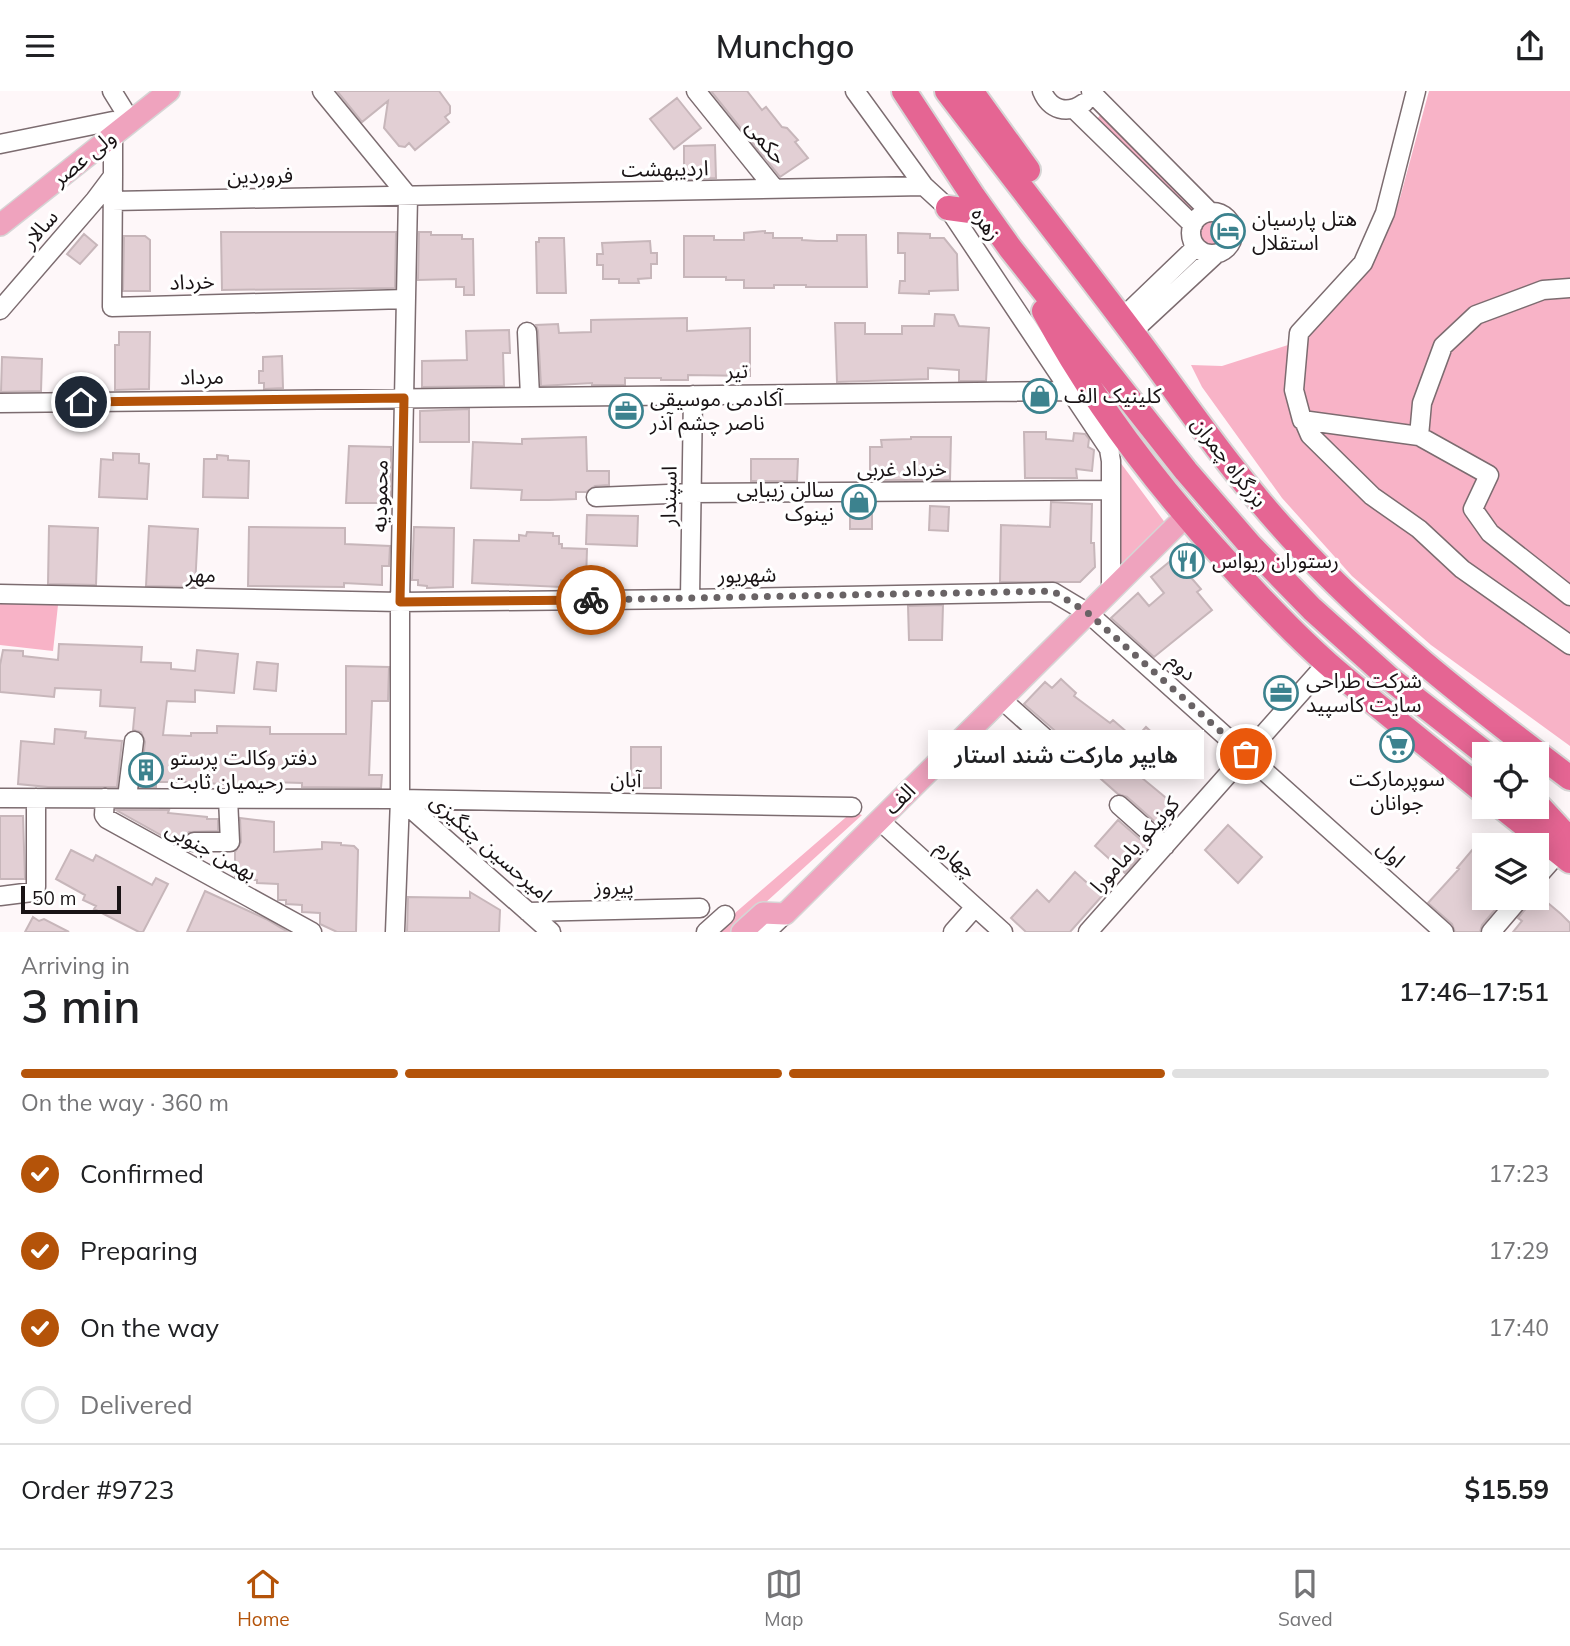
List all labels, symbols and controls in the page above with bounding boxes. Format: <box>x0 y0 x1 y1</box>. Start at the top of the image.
text: Munchgo <box>716 26 854 66</box>
icon: menu <box>21 27 59 65</box>
icon: share <box>1511 27 1549 65</box>
street label: حکمی <box>741 114 793 169</box>
street label: ولی عصر <box>45 124 121 191</box>
street label: اردیبهشت <box>621 154 709 182</box>
street label: فروردین <box>227 161 293 189</box>
street label: زهره <box>966 202 1007 245</box>
street label: سالار <box>15 204 63 254</box>
place label: هتل پارسیان استقلال <box>1252 205 1357 255</box>
hotel icon: هتل پارسیان استقلال <box>1209 212 1247 250</box>
street label: خرداد <box>169 267 215 295</box>
street label: تیر <box>725 357 748 383</box>
street label: مرداد <box>180 363 224 389</box>
pin <box>51 372 111 432</box>
shop icon: کلینیک الف <box>1021 377 1059 415</box>
place label: کلینیک الف <box>1064 382 1162 408</box>
icon: home <box>62 383 100 421</box>
place label: آکادمی موسیقی ناصر چشم آذر <box>649 385 784 438</box>
office icon: آکادمی موسیقی ناصر چشم آذر <box>607 392 645 430</box>
street label: بزرگراه چمران <box>1185 411 1273 513</box>
street label: خرداد غربی <box>857 455 947 481</box>
street label: محمودیه <box>365 459 393 533</box>
street label: اسپندار <box>654 466 683 527</box>
place label: سالن زیبایی نینوک <box>737 476 834 526</box>
shop icon: سالن زیبایی نینوک <box>840 483 878 521</box>
restaurant icon: رستوران ریواس <box>1168 542 1206 580</box>
place label: رستوران ریواس <box>1212 547 1339 573</box>
street label: شهریور <box>716 560 777 588</box>
street label: مهر <box>185 561 216 587</box>
courier <box>556 565 626 635</box>
icon: bike <box>572 581 610 619</box>
street label: دوم <box>1160 647 1202 689</box>
place label: شرکت طراحی سایت کاسپید <box>1306 667 1422 718</box>
office icon: شرکت طراحی سایت کاسپید <box>1262 674 1300 712</box>
pin <box>1216 724 1276 784</box>
supermarket icon: سوپرمارکت جوانان <box>1378 726 1416 764</box>
callout: هایپر مارکت شند استار <box>928 729 1204 779</box>
icon: bag <box>1227 735 1265 773</box>
text: هایپر مارکت شند استار <box>954 740 1178 769</box>
map controls <box>1472 742 1549 910</box>
button: locate <box>1472 742 1549 819</box>
place label: دفتر وکالت پرستو رحیمیان ثابت <box>170 744 317 794</box>
building icon: دفتر وکالت پرستو رحیمیان ثابت <box>127 751 165 789</box>
place label: سوپرمارکت جوانان <box>1349 765 1445 815</box>
street label: آبان <box>610 766 643 792</box>
street label: الف <box>878 777 920 819</box>
street label: امیرحسین چنگیزی <box>425 787 558 908</box>
street label: کونیکو یامامورا <box>1084 791 1185 898</box>
street label: بهمن جنوبی <box>162 815 261 886</box>
street label: چهارم <box>928 833 983 886</box>
button: layers <box>1472 833 1549 910</box>
street label: اول <box>1372 834 1411 873</box>
street label: پیروز <box>593 873 634 901</box>
scale bar <box>21 883 121 915</box>
text: 50 m <box>32 886 76 910</box>
text: Arriving in <box>21 951 130 980</box>
text: 17:46–17:51 <box>1399 975 1549 1008</box>
text: 3 min <box>21 977 140 1035</box>
text: On the way · 360 m <box>21 1088 229 1117</box>
icon: check <box>21 1155 59 1193</box>
text: Confirmed <box>80 1157 204 1190</box>
text: 17:23 <box>1489 1159 1549 1188</box>
icon: check <box>21 1232 59 1270</box>
text: Preparing <box>80 1234 198 1267</box>
text: 17:29 <box>1489 1236 1549 1265</box>
icon: check <box>21 1309 59 1347</box>
text: On the way <box>80 1311 219 1344</box>
text: 17:40 <box>1489 1313 1549 1342</box>
text: Delivered <box>80 1388 193 1421</box>
text: Order #9723 <box>21 1473 174 1506</box>
text: $15.59 <box>1465 1473 1549 1506</box>
tab: Home <box>237 1565 290 1631</box>
tab: Map <box>764 1565 803 1631</box>
tab: Saved <box>1278 1565 1333 1631</box>

